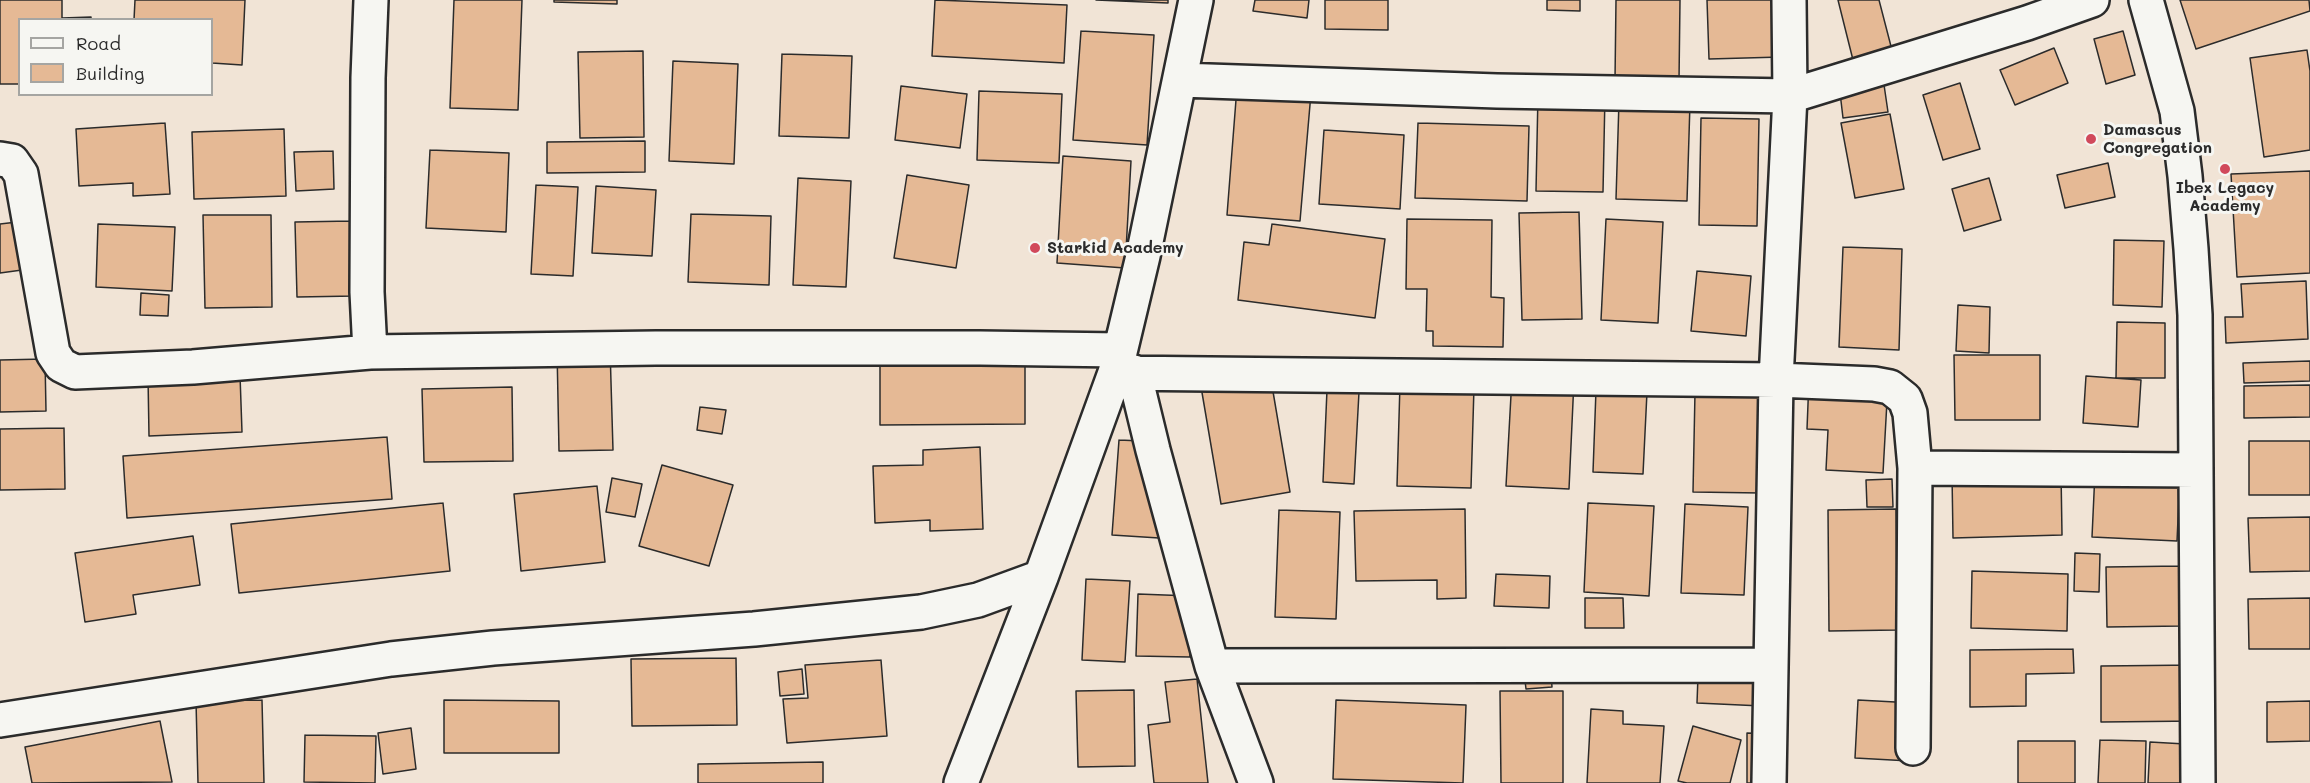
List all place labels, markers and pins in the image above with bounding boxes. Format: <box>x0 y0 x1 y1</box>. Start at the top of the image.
place label: Damascus Congregation <box>2103 120 2212 158</box>
marker: Damascus Congregation <box>2084 132 2098 146</box>
marker: Ibex Legacy Academy <box>2218 162 2232 176</box>
place label: Ibex Legacy Academy <box>2176 178 2274 216</box>
place label: Starkid Academy <box>1047 238 1184 258</box>
marker: Starkid Academy <box>1028 241 1042 255</box>

